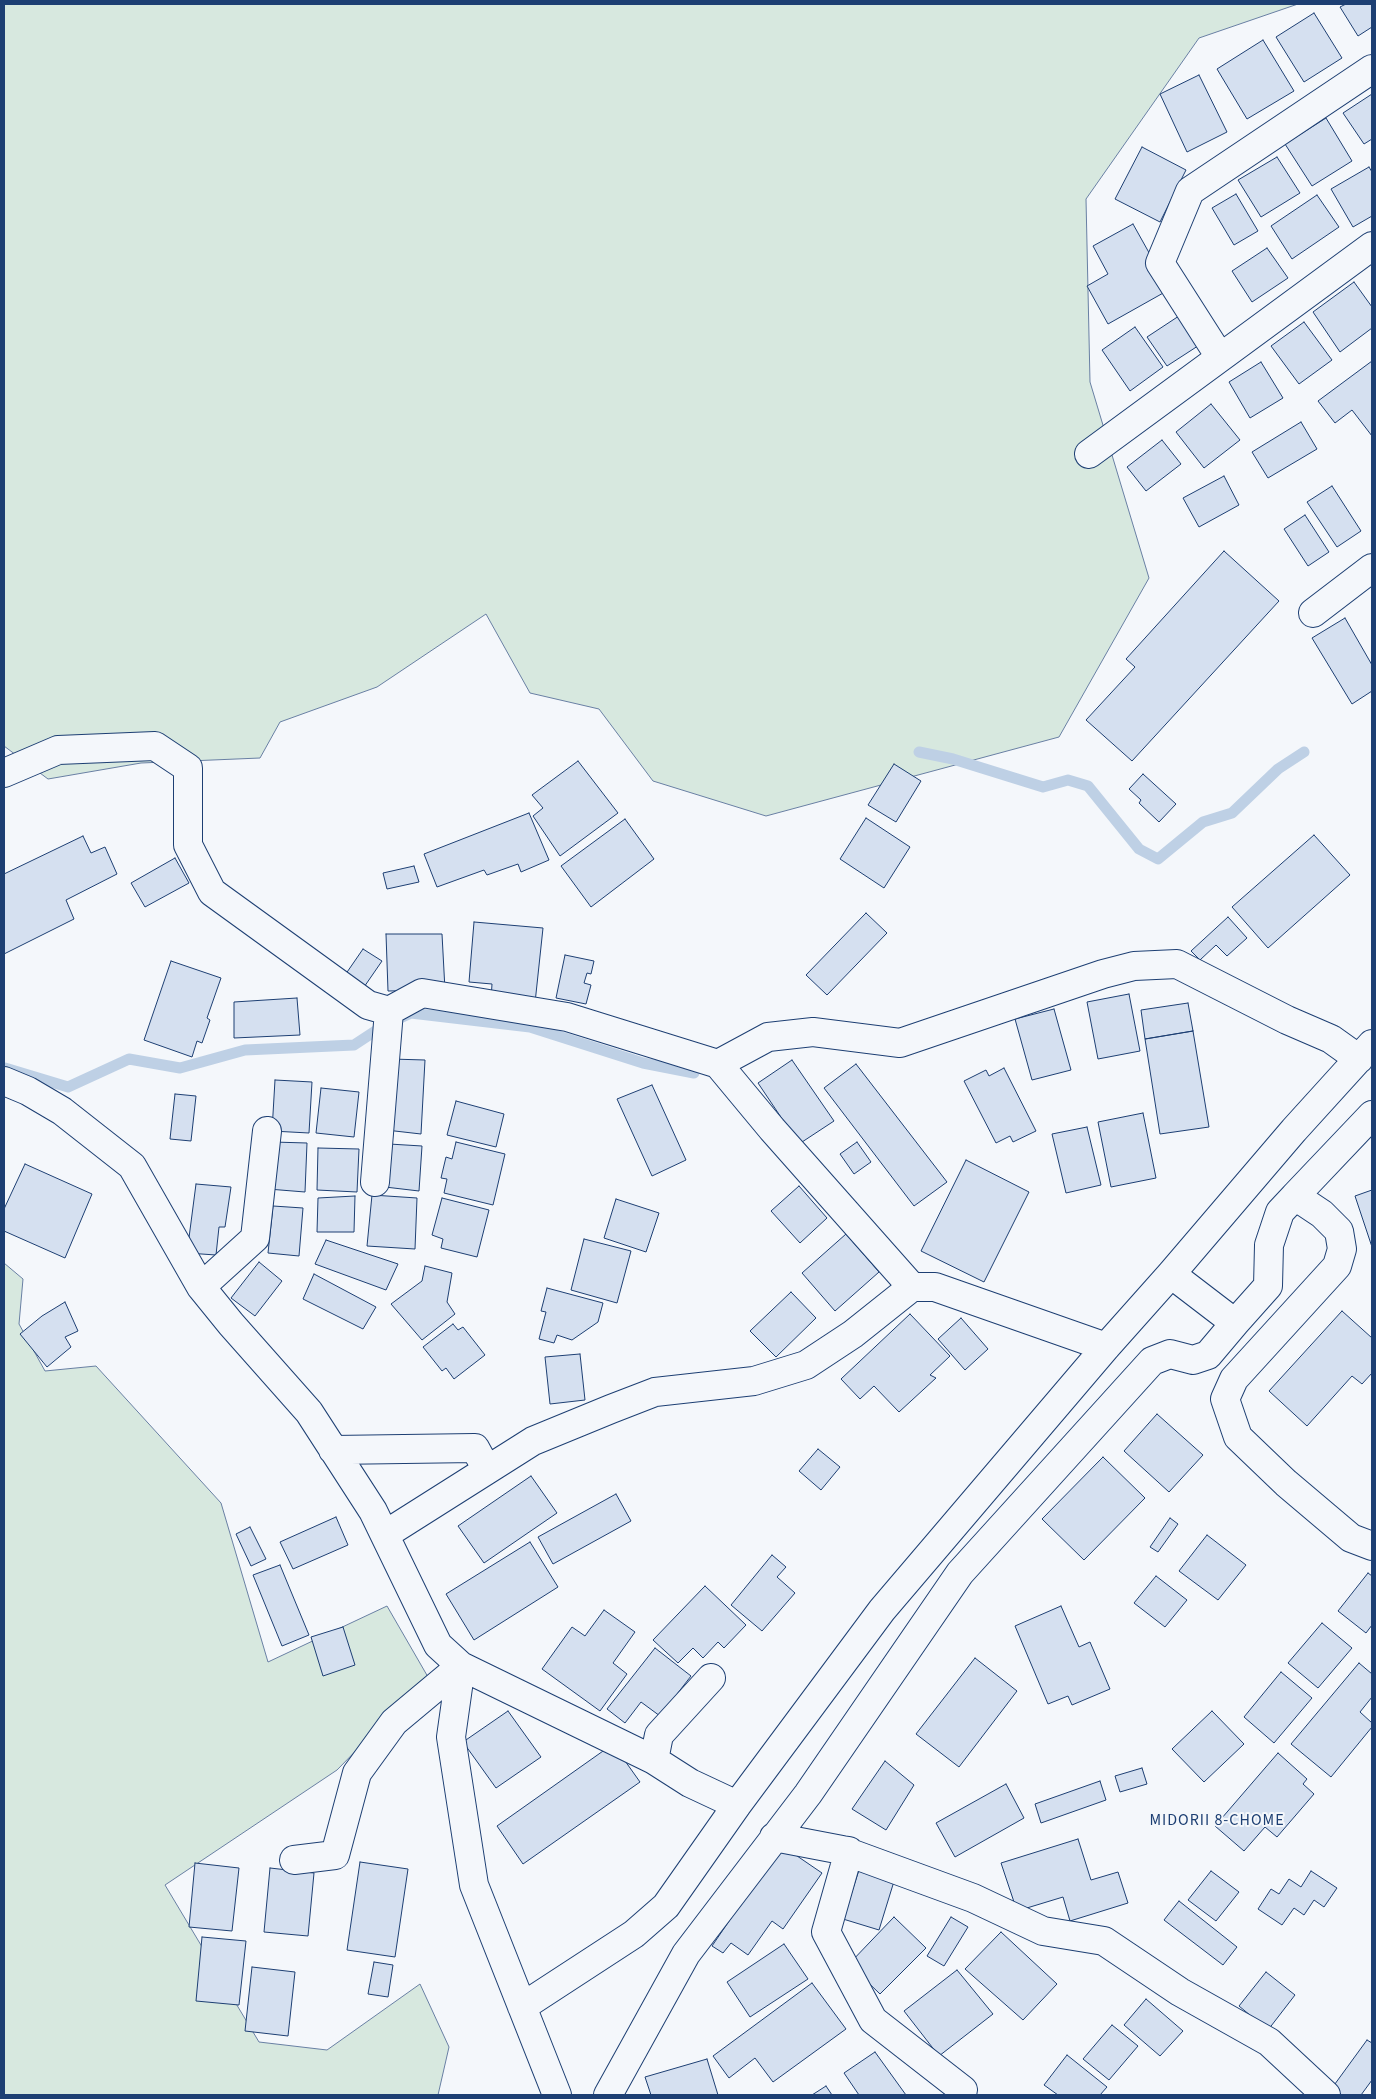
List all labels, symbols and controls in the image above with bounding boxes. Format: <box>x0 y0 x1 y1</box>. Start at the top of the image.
district label: MIDORII 8-CHOME <box>1148 1811 1286 1831</box>

